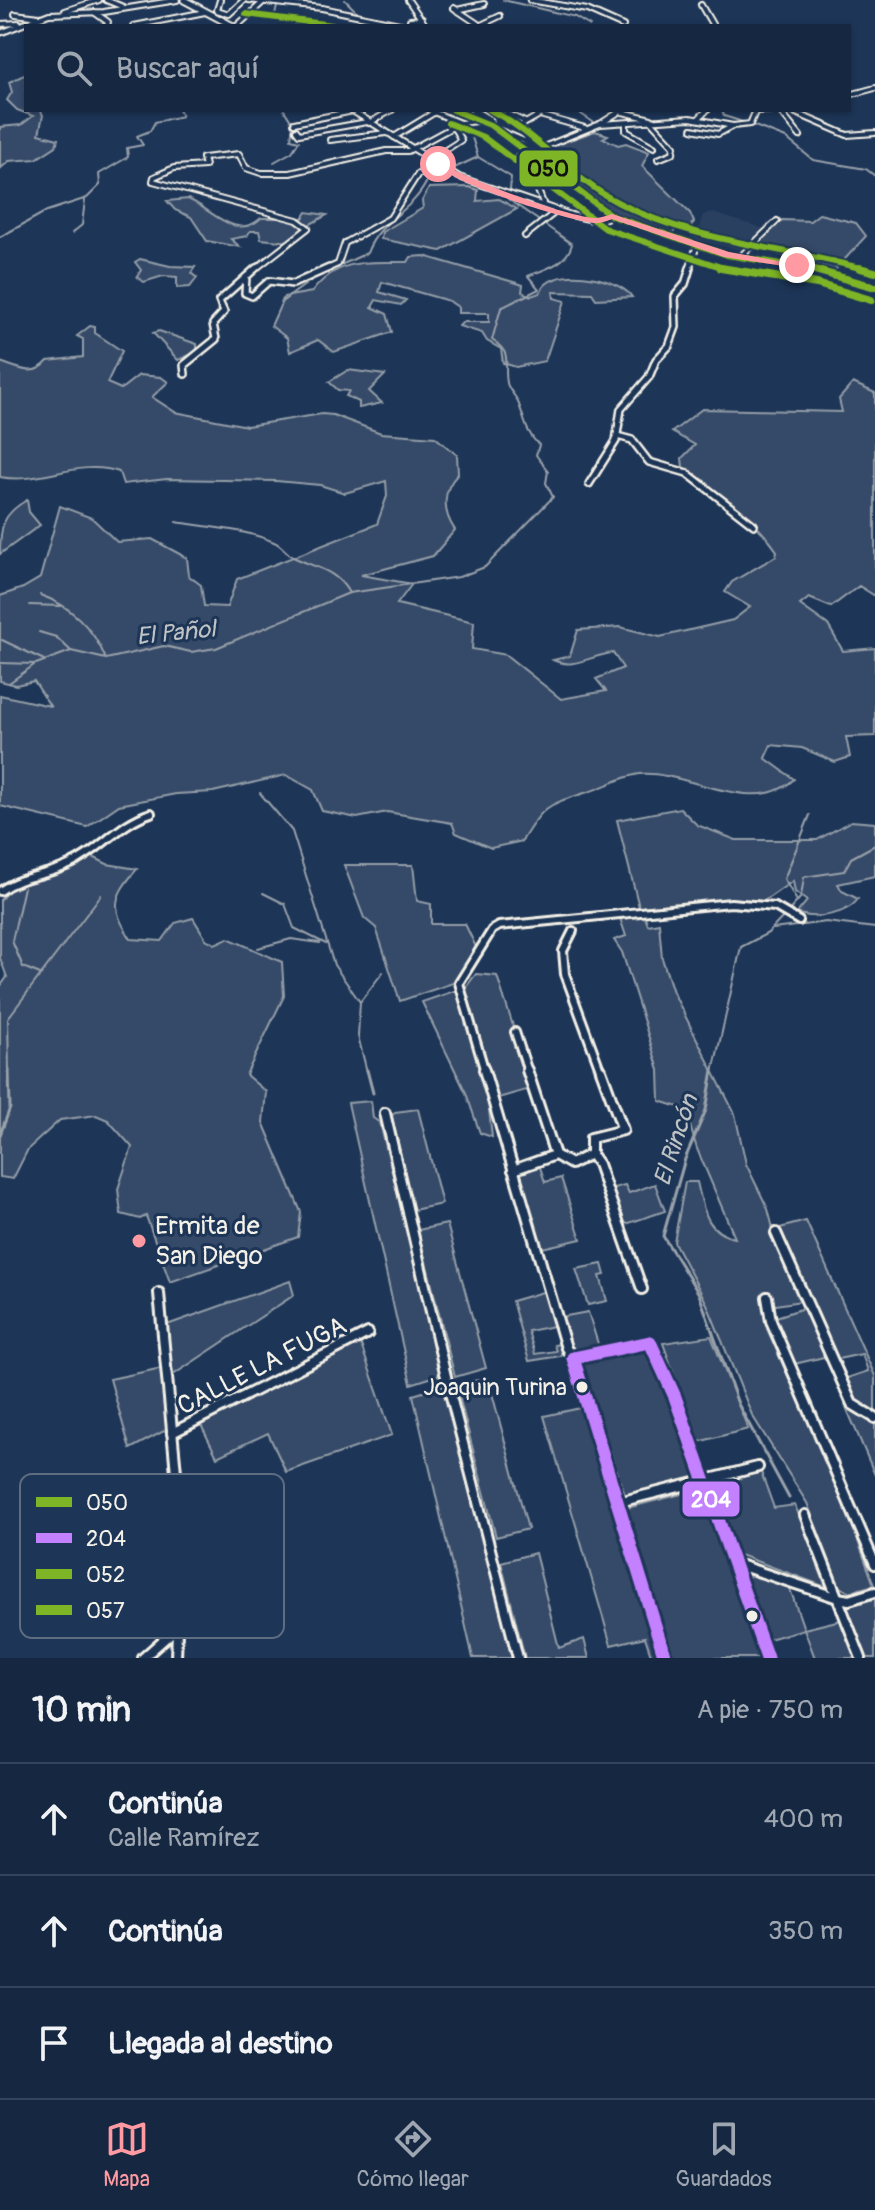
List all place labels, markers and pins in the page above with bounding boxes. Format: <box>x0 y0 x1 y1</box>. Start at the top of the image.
place label: Ermita de San Diego <box>155 1210 263 1272</box>
marker: Ermita de San Diego <box>130 1232 148 1250</box>
place label: Joaquin Turina <box>423 1373 567 1402</box>
marker: Joaquin Turina <box>574 1379 590 1395</box>
unlabelled marker <box>744 1608 760 1624</box>

